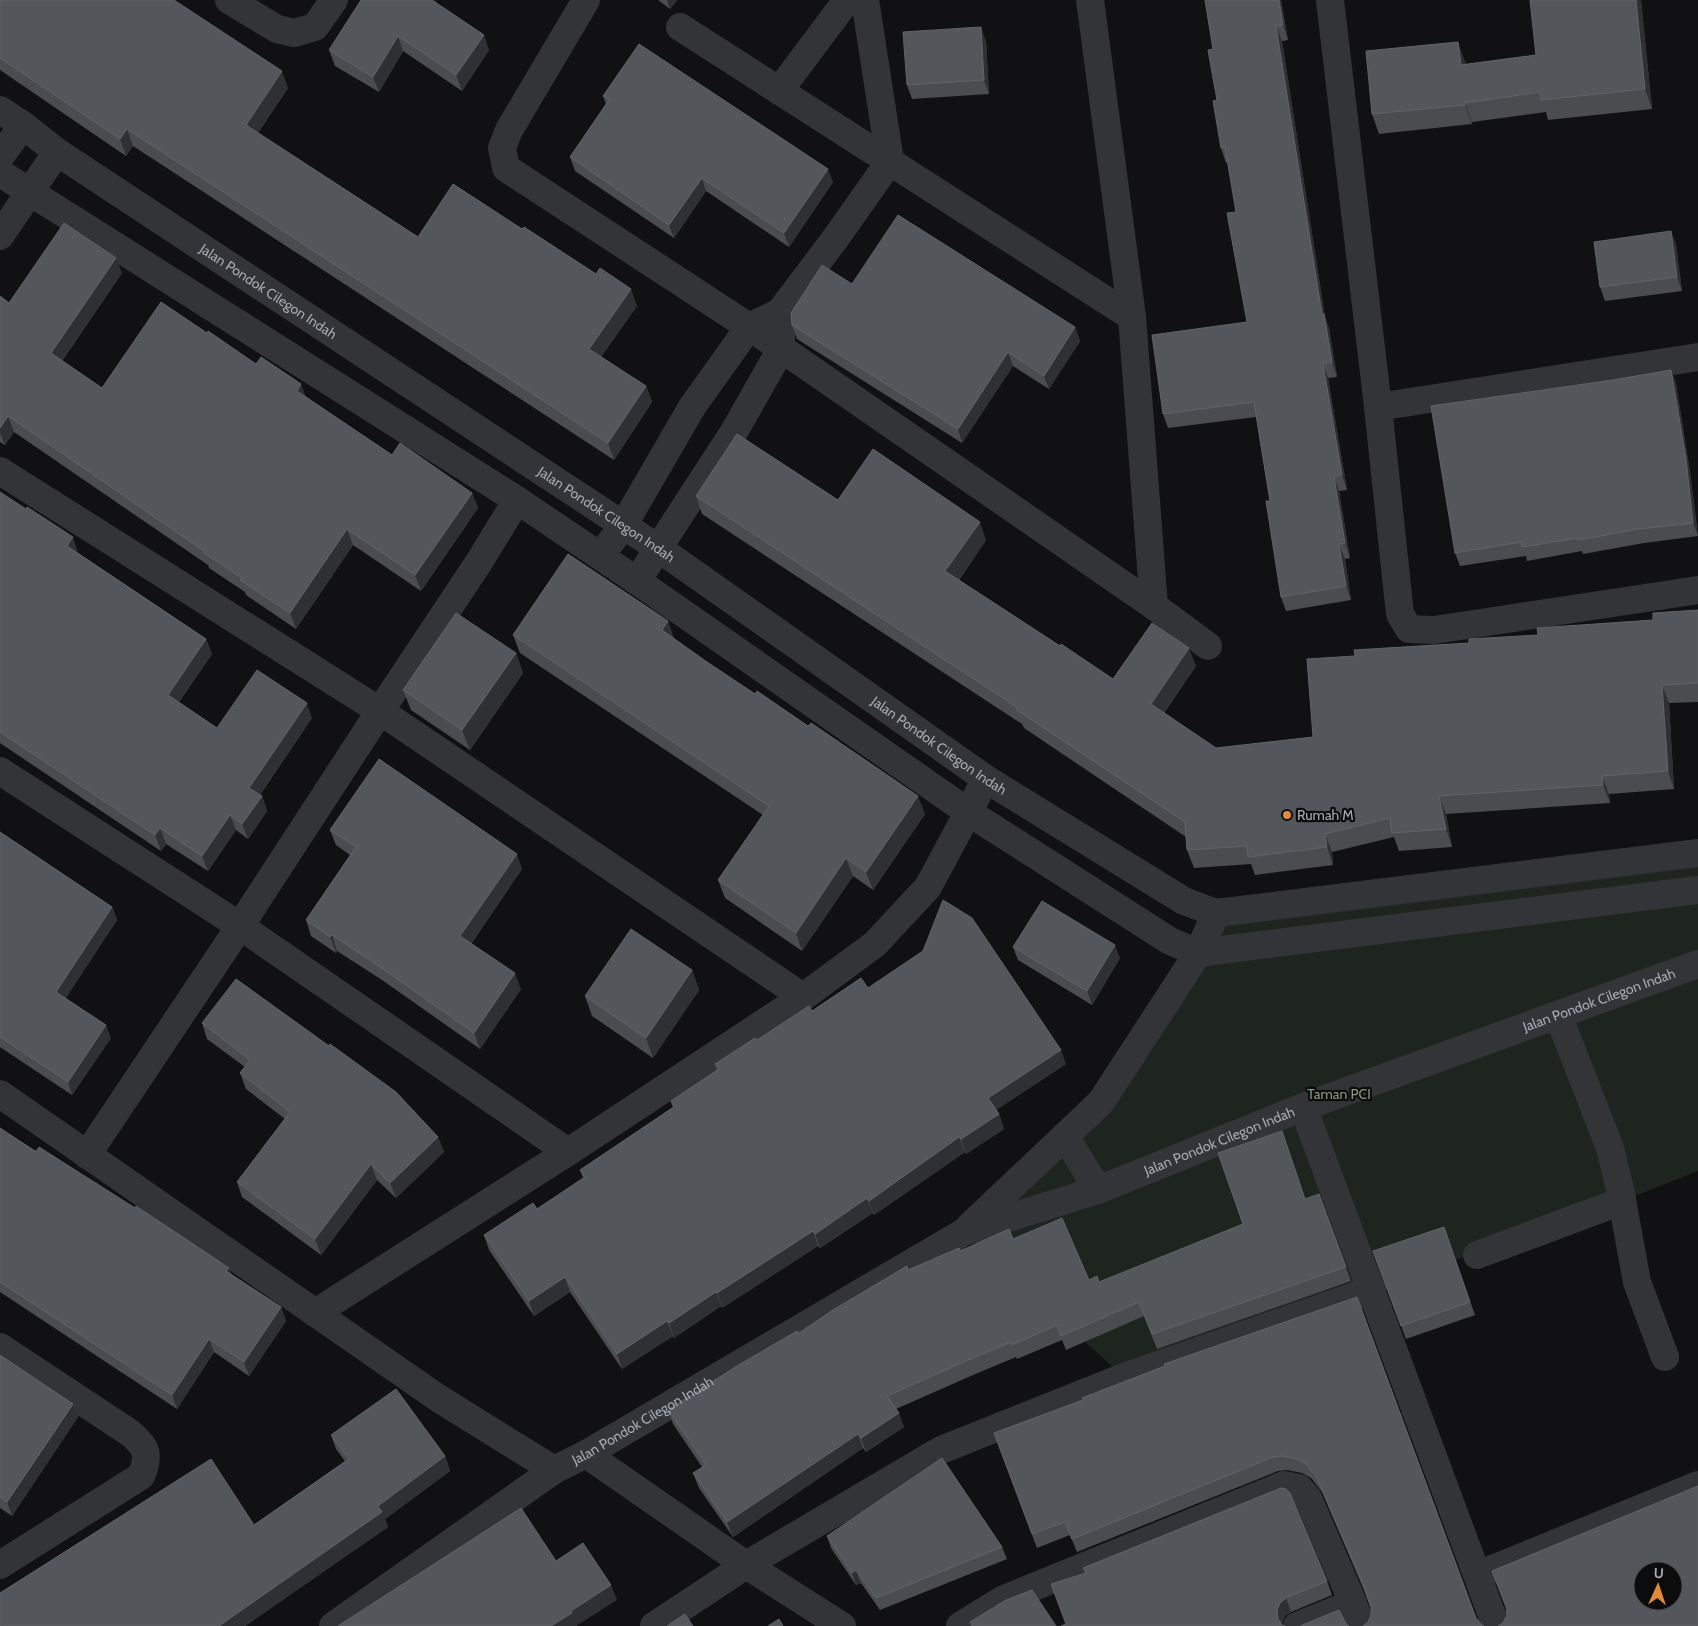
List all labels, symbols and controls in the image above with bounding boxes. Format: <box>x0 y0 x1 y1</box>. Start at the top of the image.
street label: Jalan Pondok Cilegon Indah <box>195 239 341 343</box>
street label: Jalan Pondok Cilegon Indah <box>534 462 679 566</box>
street label: Jalan Pondok Cilegon Indah <box>867 691 1010 799</box>
place label: Rumah M <box>1297 806 1354 824</box>
marker: Rumah M <box>1281 809 1293 821</box>
street label: Jalan Pondok Cilegon Indah <box>1519 964 1678 1036</box>
park label: Taman PCI <box>1307 1085 1371 1103</box>
street label: Jalan Pondok Cilegon Indah <box>1140 1102 1297 1180</box>
street label: Jalan Pondok Cilegon Indah <box>568 1372 717 1469</box>
north arrow <box>1633 1561 1683 1611</box>
text: U <box>1653 1564 1664 1582</box>

